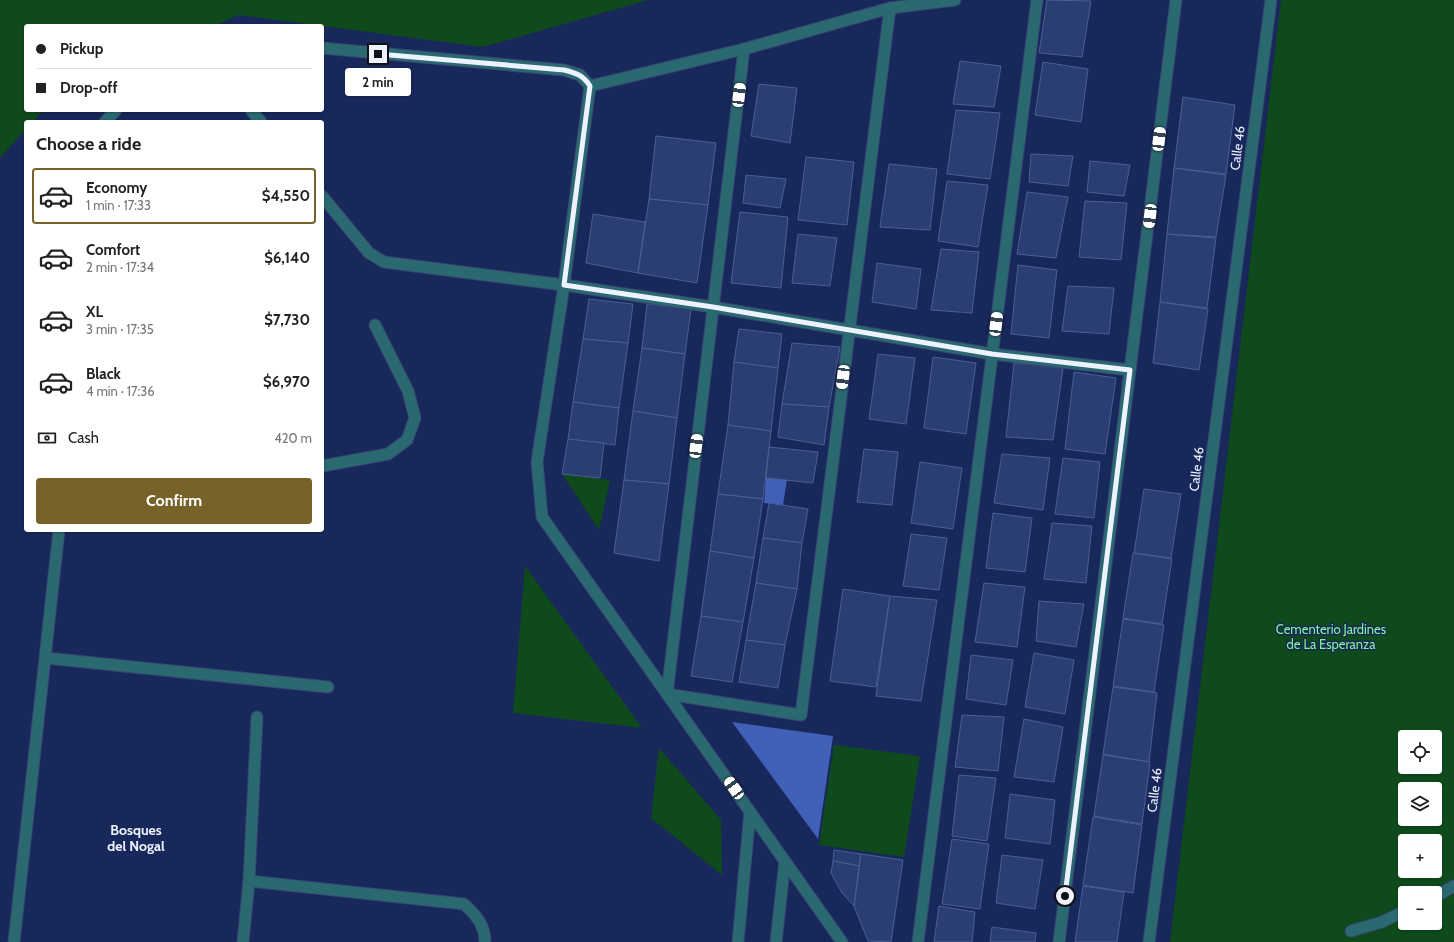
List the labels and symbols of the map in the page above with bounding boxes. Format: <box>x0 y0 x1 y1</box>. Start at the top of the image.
route end <box>369 45 387 63</box>
callout: 2 min <box>345 68 411 96</box>
car <box>732 82 746 108</box>
street label: Calle 46 <box>1226 125 1248 171</box>
car <box>1152 126 1166 152</box>
car <box>1143 203 1157 229</box>
car <box>989 311 1003 337</box>
car <box>836 364 850 390</box>
car <box>689 433 703 459</box>
street label: Calle 46 <box>1185 446 1207 492</box>
park label: Cementerio Jardines de La Esperanza <box>1276 621 1387 652</box>
street label: Calle 46 <box>1143 767 1165 813</box>
car <box>722 775 746 801</box>
district label: Bosques del Nogal <box>107 821 165 855</box>
route start <box>1056 887 1074 905</box>

